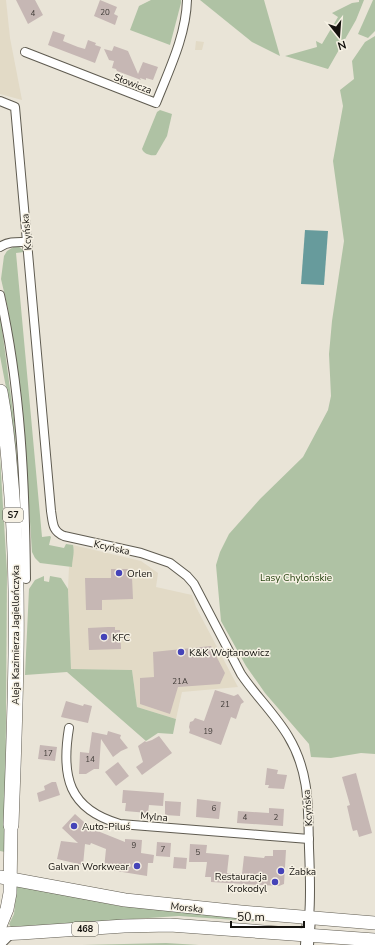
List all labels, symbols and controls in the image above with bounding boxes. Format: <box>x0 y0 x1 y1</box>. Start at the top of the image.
house number: 20 <box>100 7 110 18</box>
house number: 4 <box>31 8 36 19</box>
north arrow <box>319 16 359 56</box>
text: N <box>336 37 348 53</box>
street label: Słowicza <box>112 70 154 98</box>
street label: Kcyńska <box>18 213 36 251</box>
road number: S7 <box>3 508 23 522</box>
street label: Kcyńska <box>92 537 131 559</box>
street label: Aleja Kazimierza Jagiellończyka <box>9 565 23 705</box>
place label: Orlen <box>127 567 152 581</box>
marker: Orlen <box>114 568 124 578</box>
park label: Lasy Chylońskie <box>260 571 332 585</box>
place label: KFC <box>112 631 131 645</box>
marker: KFC <box>99 632 109 642</box>
place label: K&K Wojtanowicz <box>189 646 270 660</box>
marker: K&K Wojtanowicz <box>176 647 186 657</box>
house number: 21A <box>172 676 188 687</box>
house number: 21 <box>220 699 230 710</box>
house number: 19 <box>203 726 213 737</box>
house number: 17 <box>43 748 53 759</box>
house number: 14 <box>85 754 95 765</box>
street label: Kcyńska <box>300 789 316 827</box>
house number: 6 <box>212 803 217 814</box>
street label: Mylna <box>140 809 168 825</box>
house number: 4 <box>243 812 248 823</box>
house number: 2 <box>274 812 279 823</box>
place label: Auto-Piluś <box>82 820 131 834</box>
marker: Auto-Piluś <box>69 821 79 831</box>
house number: 9 <box>132 840 137 851</box>
house number: 7 <box>161 844 166 855</box>
house number: 5 <box>196 847 201 858</box>
place label: Galvan Workwear <box>48 860 129 874</box>
marker: Galvan Workwear <box>132 861 142 871</box>
place label: Żabka <box>289 865 316 879</box>
marker: Żabka <box>276 866 286 876</box>
place label: Restauracja Krokodyl <box>215 870 267 896</box>
marker: Restauracja Krokodyl <box>270 877 280 887</box>
street label: Morska <box>170 899 204 917</box>
scale bar <box>231 903 304 929</box>
text: 50 m <box>237 909 265 925</box>
road number: 468 <box>72 922 98 936</box>

